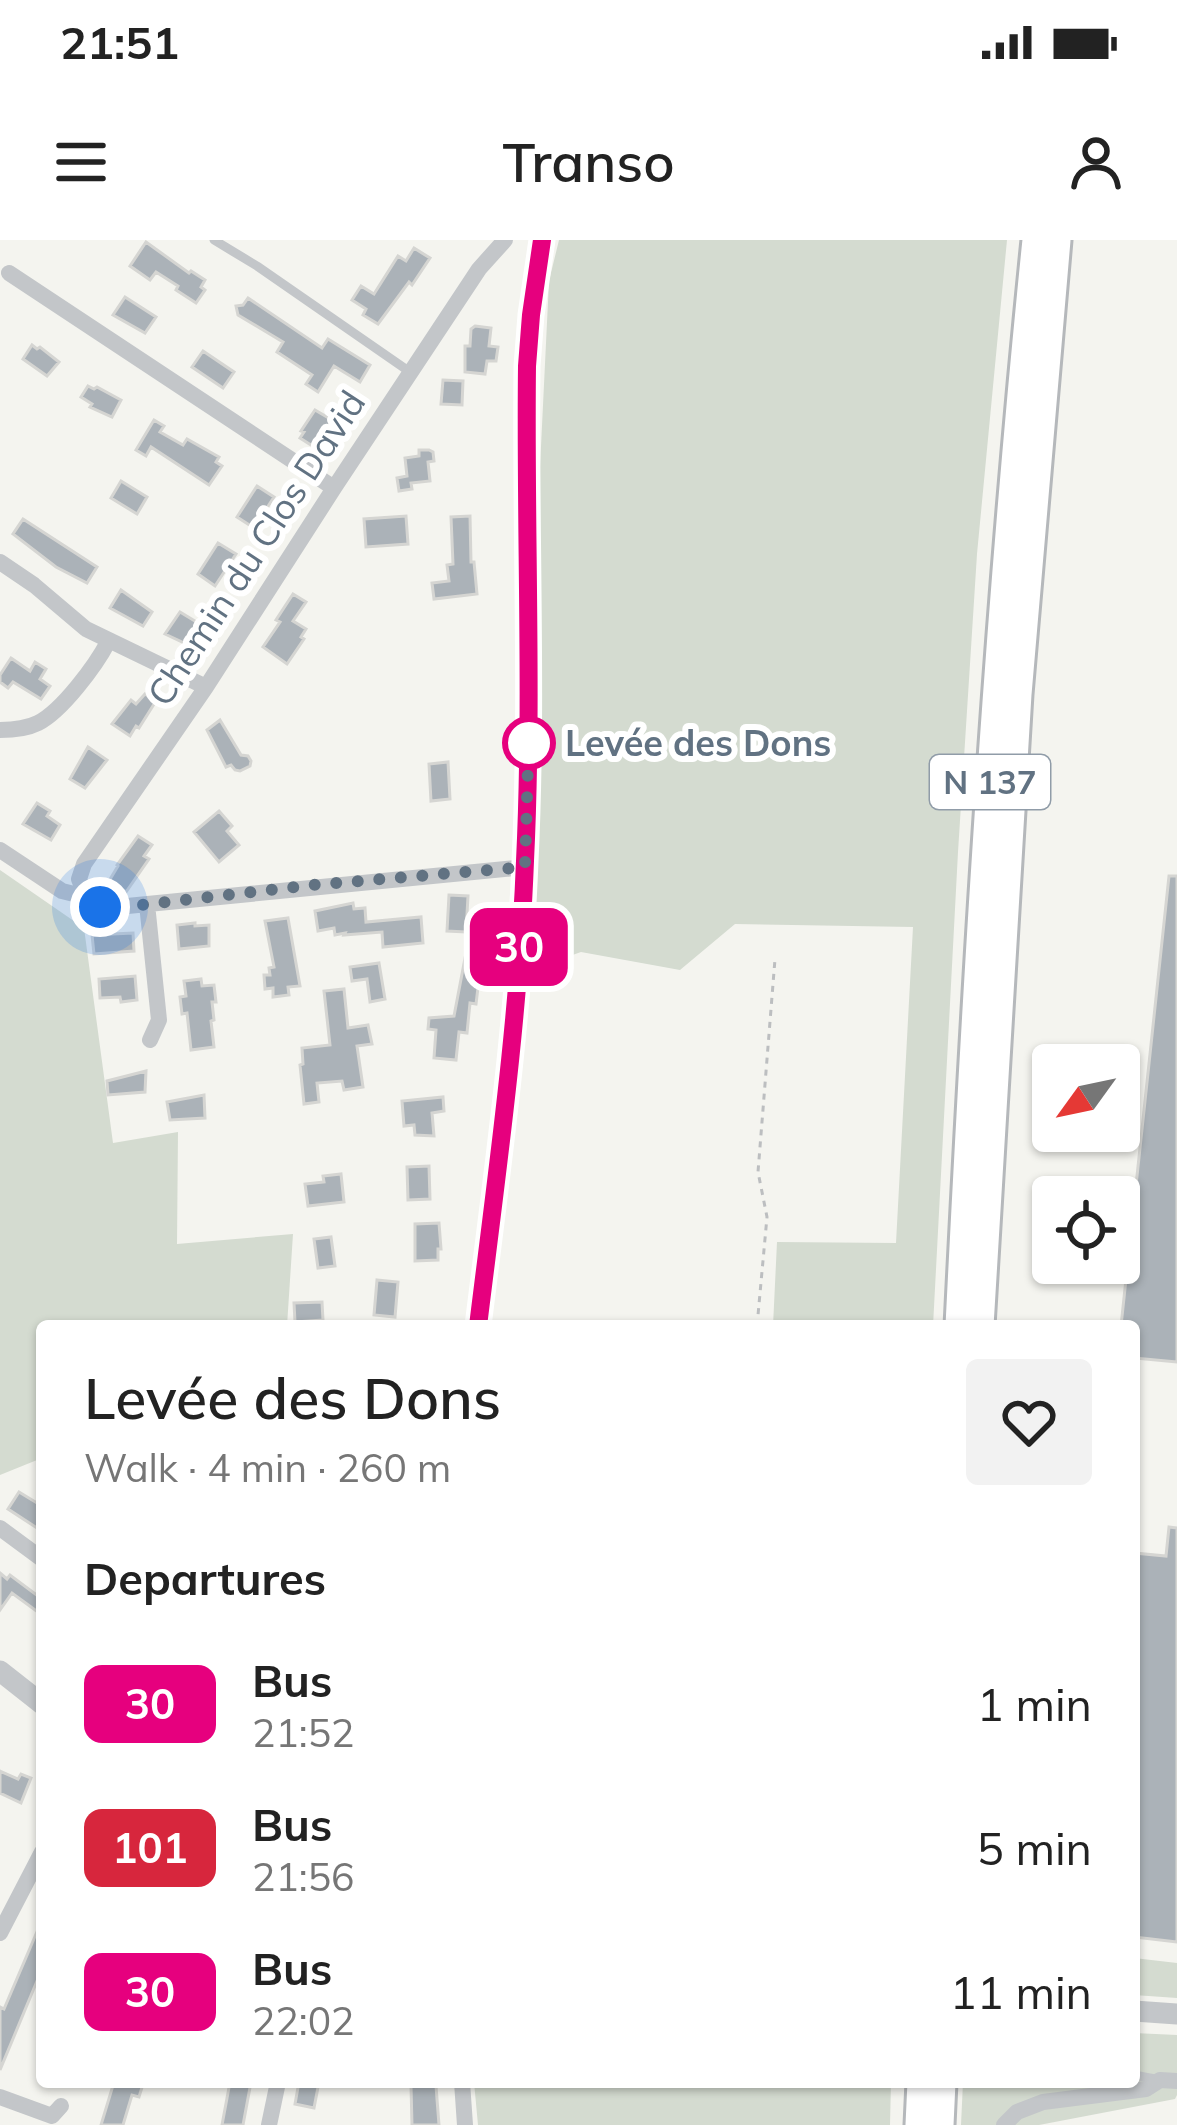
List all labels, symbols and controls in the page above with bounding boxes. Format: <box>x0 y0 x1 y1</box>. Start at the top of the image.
text: 21:51 <box>60 14 179 70</box>
text: Transo <box>502 128 675 196</box>
icon: menu <box>48 129 114 195</box>
icon: person <box>1063 129 1129 195</box>
street label: Chemin du Clos David <box>137 382 374 714</box>
marker: Levée des Dons <box>504 718 554 768</box>
place label: Levée des Dons <box>565 720 831 765</box>
road number: N 137 <box>930 755 1050 809</box>
your location <box>70 877 130 937</box>
line badge: 30 <box>465 908 573 986</box>
text: 30 <box>494 920 544 973</box>
north arrow <box>1032 1044 1140 1152</box>
map controls <box>1032 1044 1140 1284</box>
button: locate <box>1032 1176 1140 1284</box>
button: heart <box>966 1359 1092 1485</box>
text: Levée des Dons <box>84 1362 501 1433</box>
text: Walk · 4 min · 260 m <box>84 1443 451 1492</box>
text: Departures <box>84 1550 326 1606</box>
text: Bus <box>252 1652 332 1708</box>
text: 1 min <box>977 1676 1092 1732</box>
text: 30 <box>125 1677 175 1730</box>
text: 21:52 <box>252 1708 355 1757</box>
text: Bus <box>252 1796 332 1852</box>
text: 5 min <box>977 1820 1092 1876</box>
text: 101 <box>112 1821 188 1874</box>
text: 21:56 <box>252 1852 355 1901</box>
text: Bus <box>252 1940 332 1996</box>
text: 11 min <box>950 1964 1092 2020</box>
text: 30 <box>125 1965 175 2018</box>
text: 22:02 <box>252 1996 355 2045</box>

